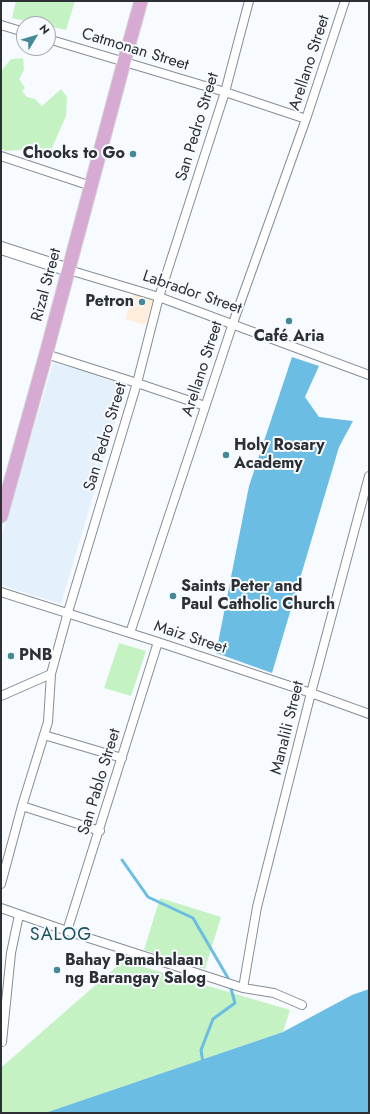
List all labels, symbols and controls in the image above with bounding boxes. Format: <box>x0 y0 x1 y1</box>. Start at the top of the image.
street label: Arellano Street <box>286 13 334 113</box>
north arrow <box>16 16 56 56</box>
text: N <box>36 21 54 38</box>
street label: Catmonan Street <box>79 25 191 75</box>
street label: San Pedro Street <box>172 71 224 183</box>
place label: Chooks to Go <box>23 144 125 164</box>
marker: Chooks to Go <box>128 149 138 159</box>
street label: Rizal Street <box>28 246 66 324</box>
street label: Labrador Street <box>140 267 244 319</box>
place label: Petron <box>85 292 134 312</box>
marker: Petron <box>137 297 147 307</box>
marker: Café Aria <box>284 316 294 326</box>
street label: Arellano Street <box>179 319 227 419</box>
place label: Café Aria <box>254 327 324 347</box>
street label: San Pedro Street <box>80 381 132 493</box>
place label: Holy Rosary Academy <box>234 436 325 474</box>
marker: Holy Rosary Academy <box>221 450 231 460</box>
place label: Saints Peter and Paul Catholic Church <box>181 577 335 615</box>
marker: Saints Peter and Paul Catholic Church <box>168 591 178 601</box>
street label: Maiz Street <box>151 617 229 659</box>
place label: PNB <box>19 646 52 666</box>
marker: PNB <box>6 651 16 661</box>
street label: Manalili Street <box>267 679 309 777</box>
street label: San Pablo Street <box>75 727 125 837</box>
district label: SALOG <box>30 925 92 947</box>
place label: Bahay Pamahalaan ng Barangay Salog <box>65 951 206 989</box>
marker: Bahay Pamahalaan ng Barangay Salog <box>52 965 62 975</box>

